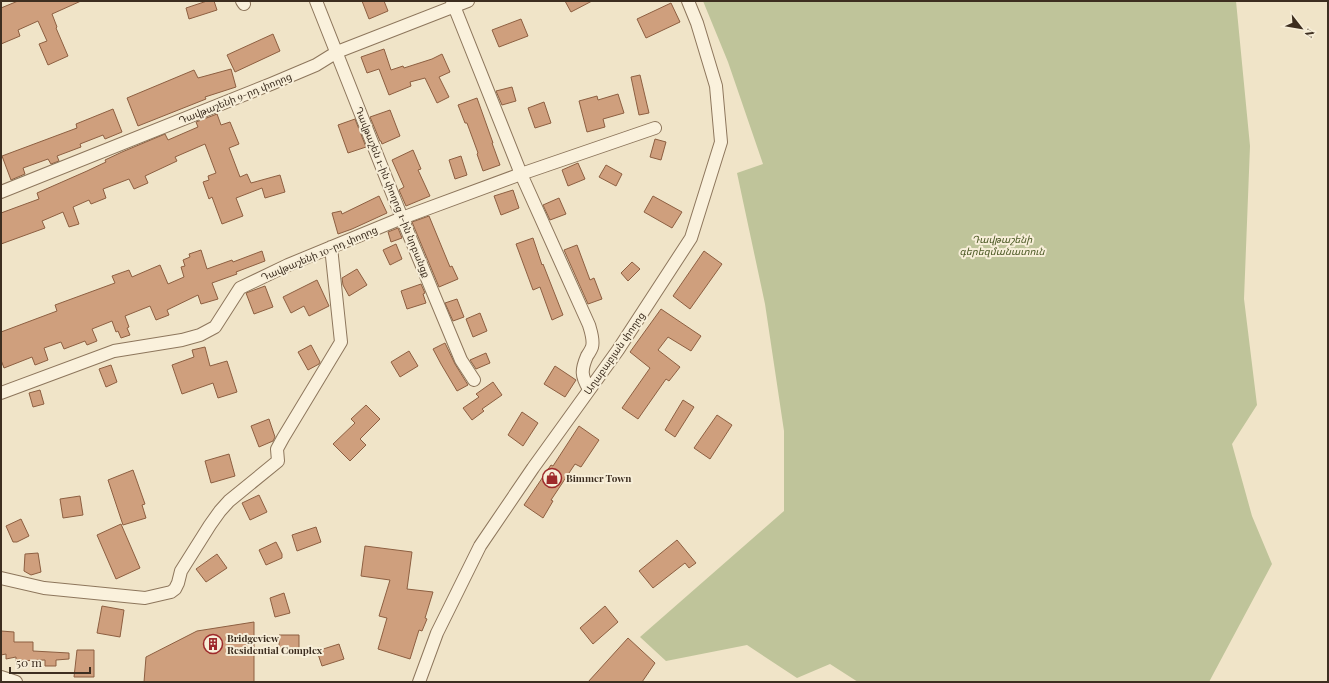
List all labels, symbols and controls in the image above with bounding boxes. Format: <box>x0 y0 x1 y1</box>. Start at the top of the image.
north arrow <box>1281 8 1321 48</box>
text: N <box>1301 26 1318 41</box>
street label: Դավթաշենի 9-րդ փողոց <box>176 69 294 127</box>
street label: Դավթաշեն 1-ին փողոց 1-ին նրբանցք <box>352 104 434 280</box>
street label: Դավթաշենի 10-րդ փողոց <box>258 222 380 284</box>
park label: Դավթաշենի գերեզմանատուն <box>959 232 1046 258</box>
street label: Աղաբաբյան փողոց <box>580 309 648 397</box>
shop icon: Bimmer Town <box>541 467 563 489</box>
place label: Bimmer Town <box>566 471 632 485</box>
place label: Bridgeview Residential Complex <box>227 631 323 657</box>
building icon: Bridgeview Residential Complex <box>202 633 224 655</box>
scale bar <box>10 649 90 675</box>
text: 50 m <box>16 654 42 670</box>

